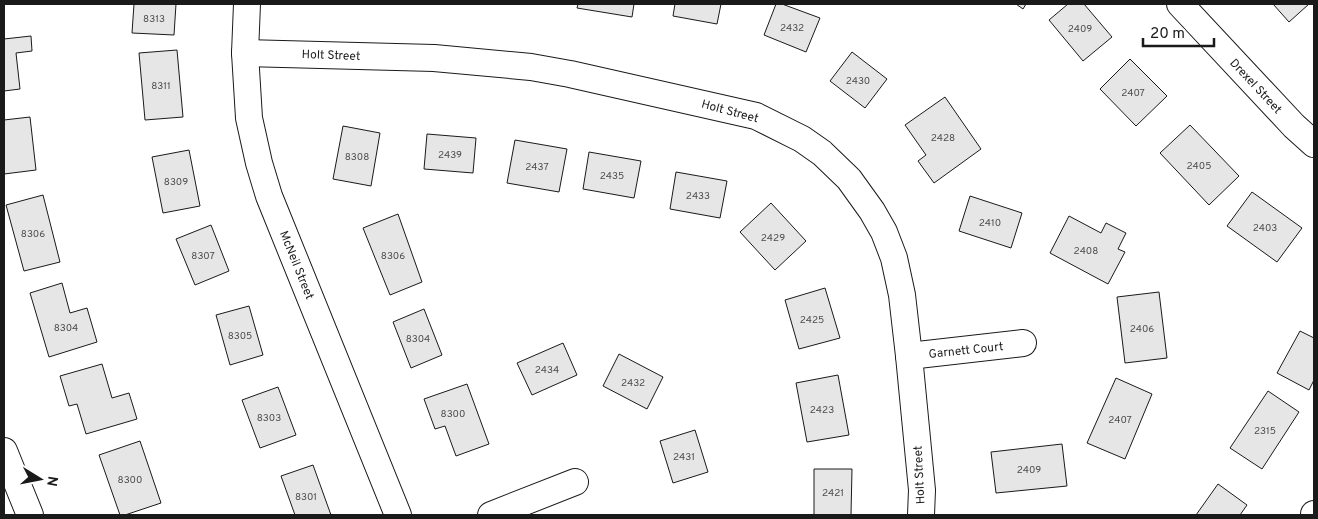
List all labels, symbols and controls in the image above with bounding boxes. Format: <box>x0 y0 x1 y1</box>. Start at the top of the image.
house number: 8313 <box>143 13 165 26</box>
scale bar <box>1143 15 1214 47</box>
house number: 2432 <box>780 22 804 35</box>
house number: 2409 <box>1068 23 1092 36</box>
text: 20 m <box>1150 25 1185 44</box>
street label: Holt Street <box>301 47 361 65</box>
street label: Drexel Street <box>1226 56 1285 118</box>
house number: 2430 <box>846 75 870 88</box>
house number: 8311 <box>151 80 171 93</box>
house number: 2407 <box>1121 87 1145 100</box>
street label: Holt Street <box>699 97 760 127</box>
house number: 2428 <box>931 132 955 145</box>
house number: 2439 <box>438 149 462 162</box>
house number: 8308 <box>345 151 369 164</box>
house number: 2405 <box>1187 160 1211 173</box>
house number: 2437 <box>525 161 549 174</box>
house number: 2435 <box>600 170 624 183</box>
house number: 8309 <box>164 176 188 189</box>
house number: 2433 <box>686 190 710 203</box>
house number: 2410 <box>979 217 1001 230</box>
house number: 2403 <box>1253 222 1277 235</box>
house number: 8306 <box>21 228 45 241</box>
street label: McNeil Street <box>275 229 317 302</box>
house number: 2429 <box>761 232 785 245</box>
house number: 2408 <box>1074 245 1098 258</box>
house number: 8307 <box>191 250 215 263</box>
house number: 8306 <box>381 250 405 263</box>
house number: 2425 <box>800 314 824 327</box>
house number: 8304 <box>54 322 78 335</box>
house number: 2406 <box>1130 323 1154 336</box>
house number: 8305 <box>228 330 252 343</box>
house number: 8304 <box>406 333 430 346</box>
street label: Garnett Court <box>928 339 1004 363</box>
house number: 2434 <box>535 364 559 377</box>
house number: 2432 <box>621 377 645 390</box>
house number: 2423 <box>810 404 834 417</box>
house number: 8300 <box>441 408 465 421</box>
house number: 8303 <box>257 412 281 425</box>
house number: 2407 <box>1108 414 1132 427</box>
house number: 2315 <box>1254 425 1276 438</box>
street label: Holt Street <box>910 445 930 505</box>
house number: 2431 <box>673 451 695 464</box>
north arrow <box>15 454 65 504</box>
house number: 2409 <box>1017 464 1041 477</box>
house number: 8300 <box>118 474 142 487</box>
text: N <box>42 475 61 487</box>
house number: 2421 <box>822 487 844 500</box>
house number: 8301 <box>295 491 317 504</box>

